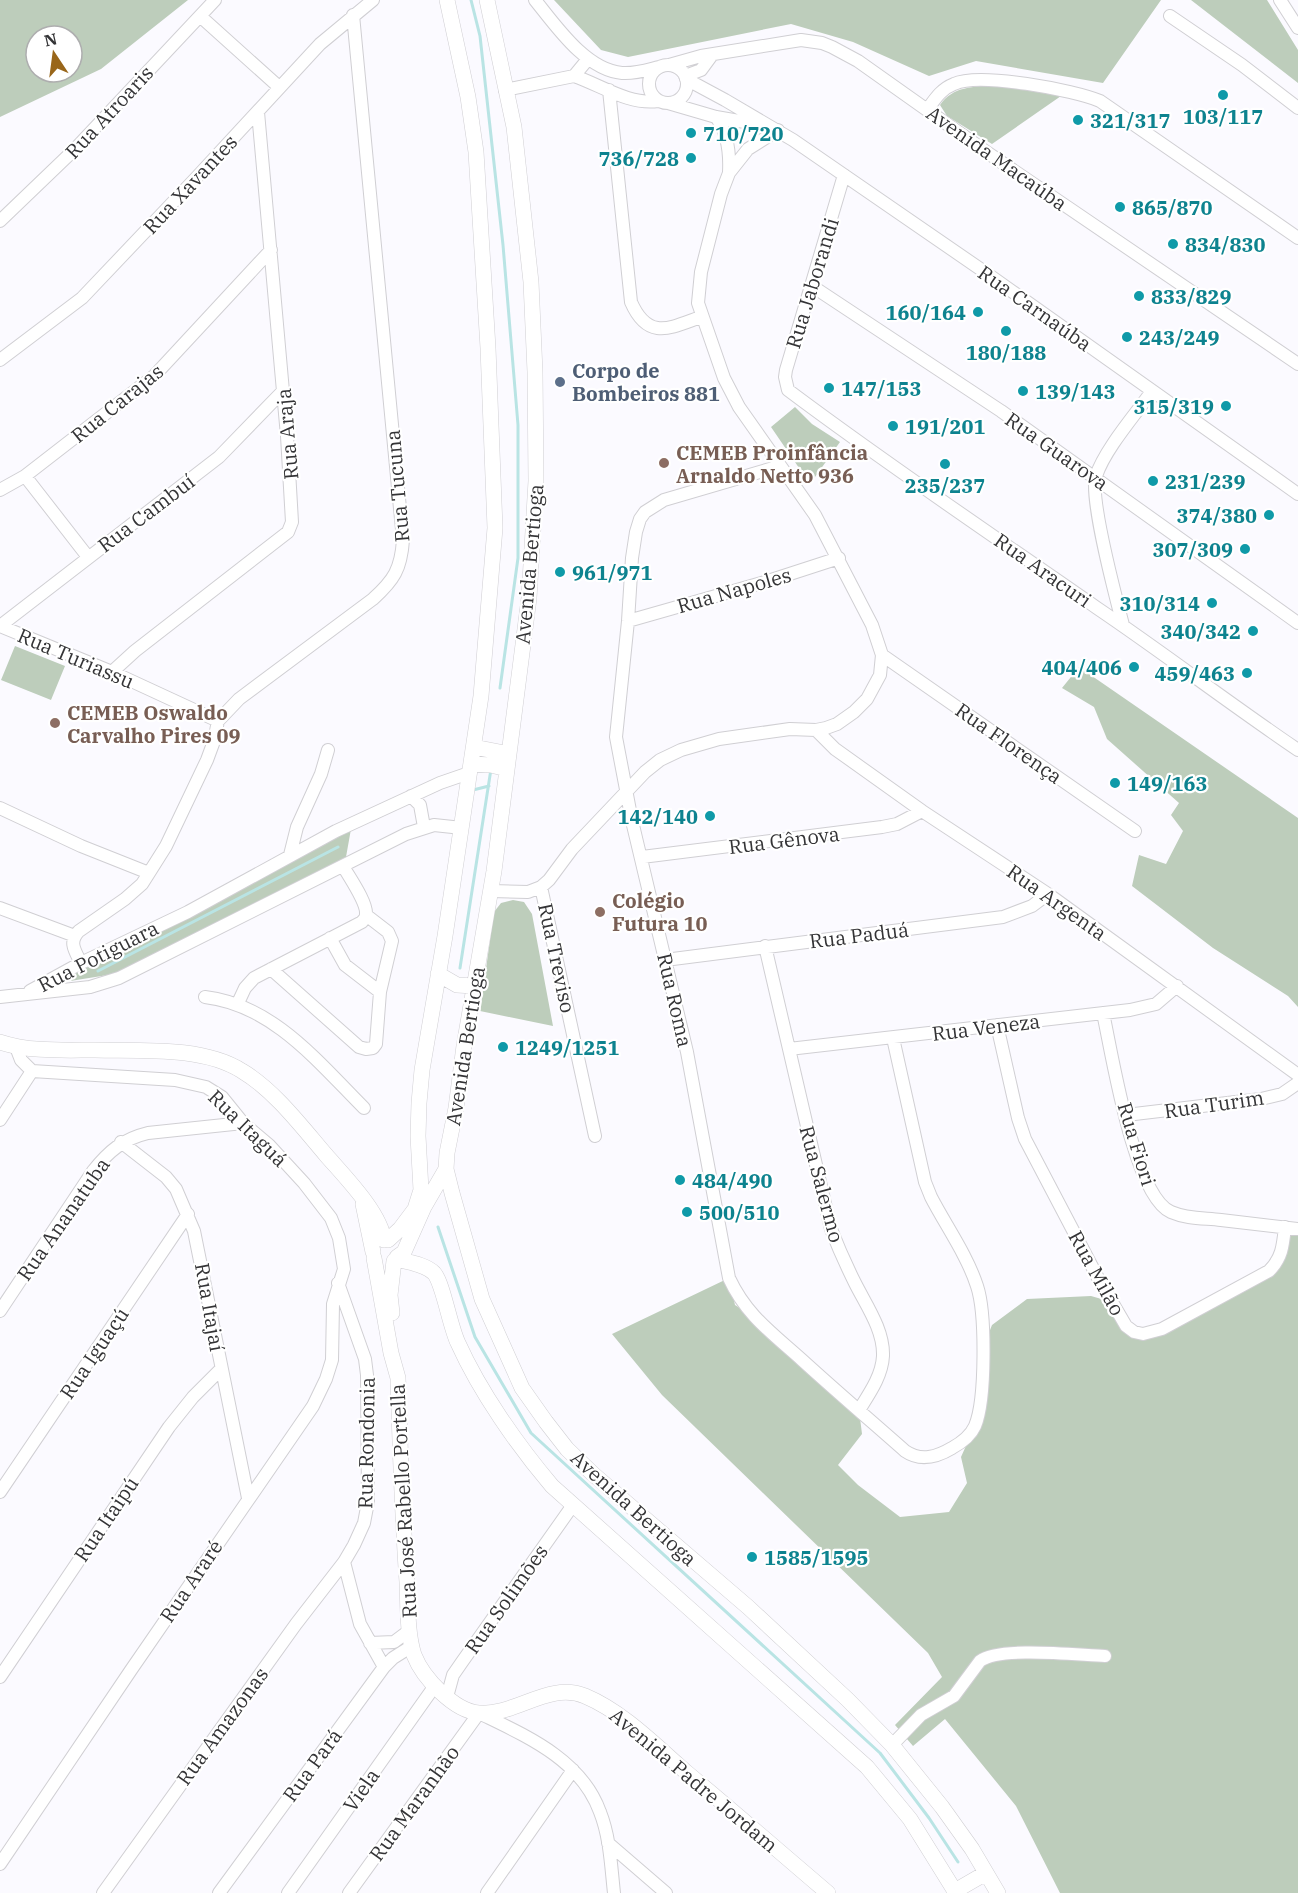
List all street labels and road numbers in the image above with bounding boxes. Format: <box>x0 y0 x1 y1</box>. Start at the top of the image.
street label: Rua Atroaris <box>59 60 159 164</box>
street label: Avenida Macaúba <box>921 99 1073 217</box>
street label: Rua Xavantes <box>137 128 243 240</box>
street label: Rua Jaborandi <box>779 214 845 352</box>
street label: Rua Carnaúba <box>973 259 1097 357</box>
street label: Rua Carajas <box>65 357 169 449</box>
street label: Rua Araja <box>270 387 304 481</box>
street label: Rua Guarova <box>1000 405 1114 497</box>
street label: Rua Tucuna <box>379 429 415 543</box>
street label: Rua Cambuí <box>92 468 200 558</box>
street label: Avenida Bertioga <box>509 483 549 645</box>
street label: Rua Aracuri <box>989 527 1097 613</box>
street label: Rua Napoles <box>674 561 794 619</box>
street label: Rua Turiassu <box>14 621 138 695</box>
street label: Rua Florença <box>950 696 1068 790</box>
street label: Rua Gênova <box>727 820 841 860</box>
street label: Rua Argenta <box>1002 858 1112 946</box>
street label: Rua Treviso <box>532 901 582 1015</box>
street label: Rua Potiguara <box>33 914 163 998</box>
street label: Rua Paduá <box>808 916 910 954</box>
street label: Rua Roma <box>651 950 699 1050</box>
street label: Avenida Bertioga <box>439 964 491 1128</box>
street label: Rua Veneza <box>930 1007 1042 1047</box>
street label: Rua Itaguá <box>203 1083 293 1173</box>
street label: Rua Turim <box>1162 1084 1266 1124</box>
street label: Rua Fiori <box>1112 1099 1162 1189</box>
street label: Rua Salermo <box>793 1123 851 1245</box>
street label: Rua Ananatuba <box>10 1152 116 1286</box>
street label: Rua Milão <box>1063 1226 1131 1320</box>
street label: Rua Itajaí <box>189 1261 231 1353</box>
street label: Rua Iguaçú <box>53 1302 135 1404</box>
street label: Rua Rondonia <box>351 1377 381 1509</box>
street label: Rua José Rabello Portella <box>383 1383 423 1619</box>
street label: Avenida Bertioga <box>565 1444 703 1572</box>
street label: Rua Itaipú <box>68 1471 144 1567</box>
street label: Rua Araré <box>153 1534 229 1628</box>
street label: Rua Solimões <box>458 1539 554 1659</box>
street label: Rua Amazonas <box>170 1662 274 1790</box>
street label: Avenida Padre Jordam <box>604 1702 784 1858</box>
street label: Rua Pará <box>276 1723 348 1807</box>
street label: Rua Maranhão <box>363 1740 465 1866</box>
street label: Viela <box>337 1763 386 1817</box>

